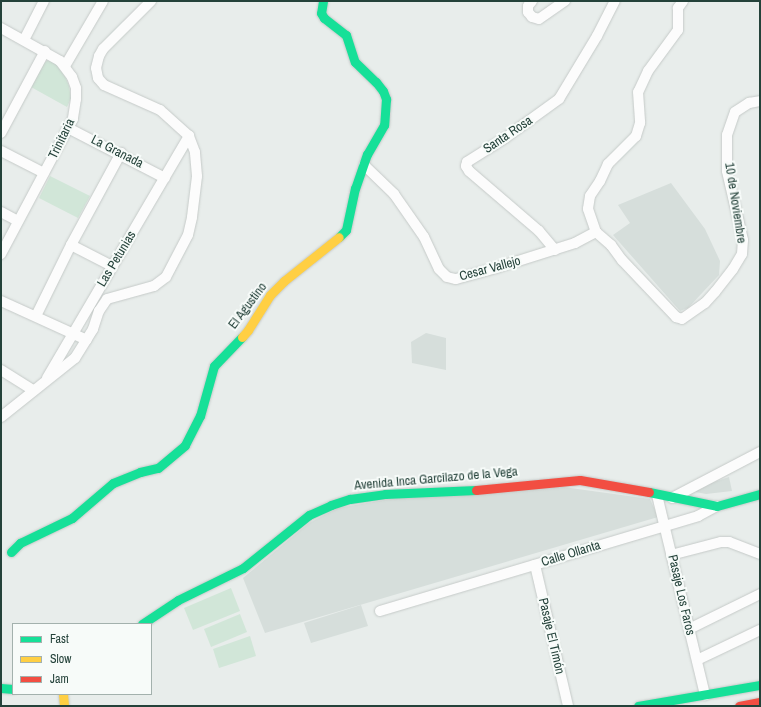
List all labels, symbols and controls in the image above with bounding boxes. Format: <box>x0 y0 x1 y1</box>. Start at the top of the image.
street label: Santa Rosa <box>481 113 535 157</box>
street label: Trinitaria <box>46 116 78 162</box>
street label: La Granada <box>88 132 146 172</box>
street label: 10 de Noviembre <box>721 161 749 245</box>
street label: Las Petunias <box>94 228 140 290</box>
street label: Cesar Vallejo <box>458 253 522 285</box>
street label: El Agustino <box>225 280 271 332</box>
street label: Avenida Inca Garcilazo de la Vega <box>354 464 518 494</box>
street label: Calle Ollanta <box>540 538 602 570</box>
street label: Pasaje Los Faros <box>664 553 698 637</box>
street label: Pasaje El Timón <box>535 596 567 676</box>
legend <box>12 623 152 695</box>
text: Fast <box>50 631 69 647</box>
text: Slow <box>50 651 71 667</box>
text: Jam <box>50 671 69 687</box>

